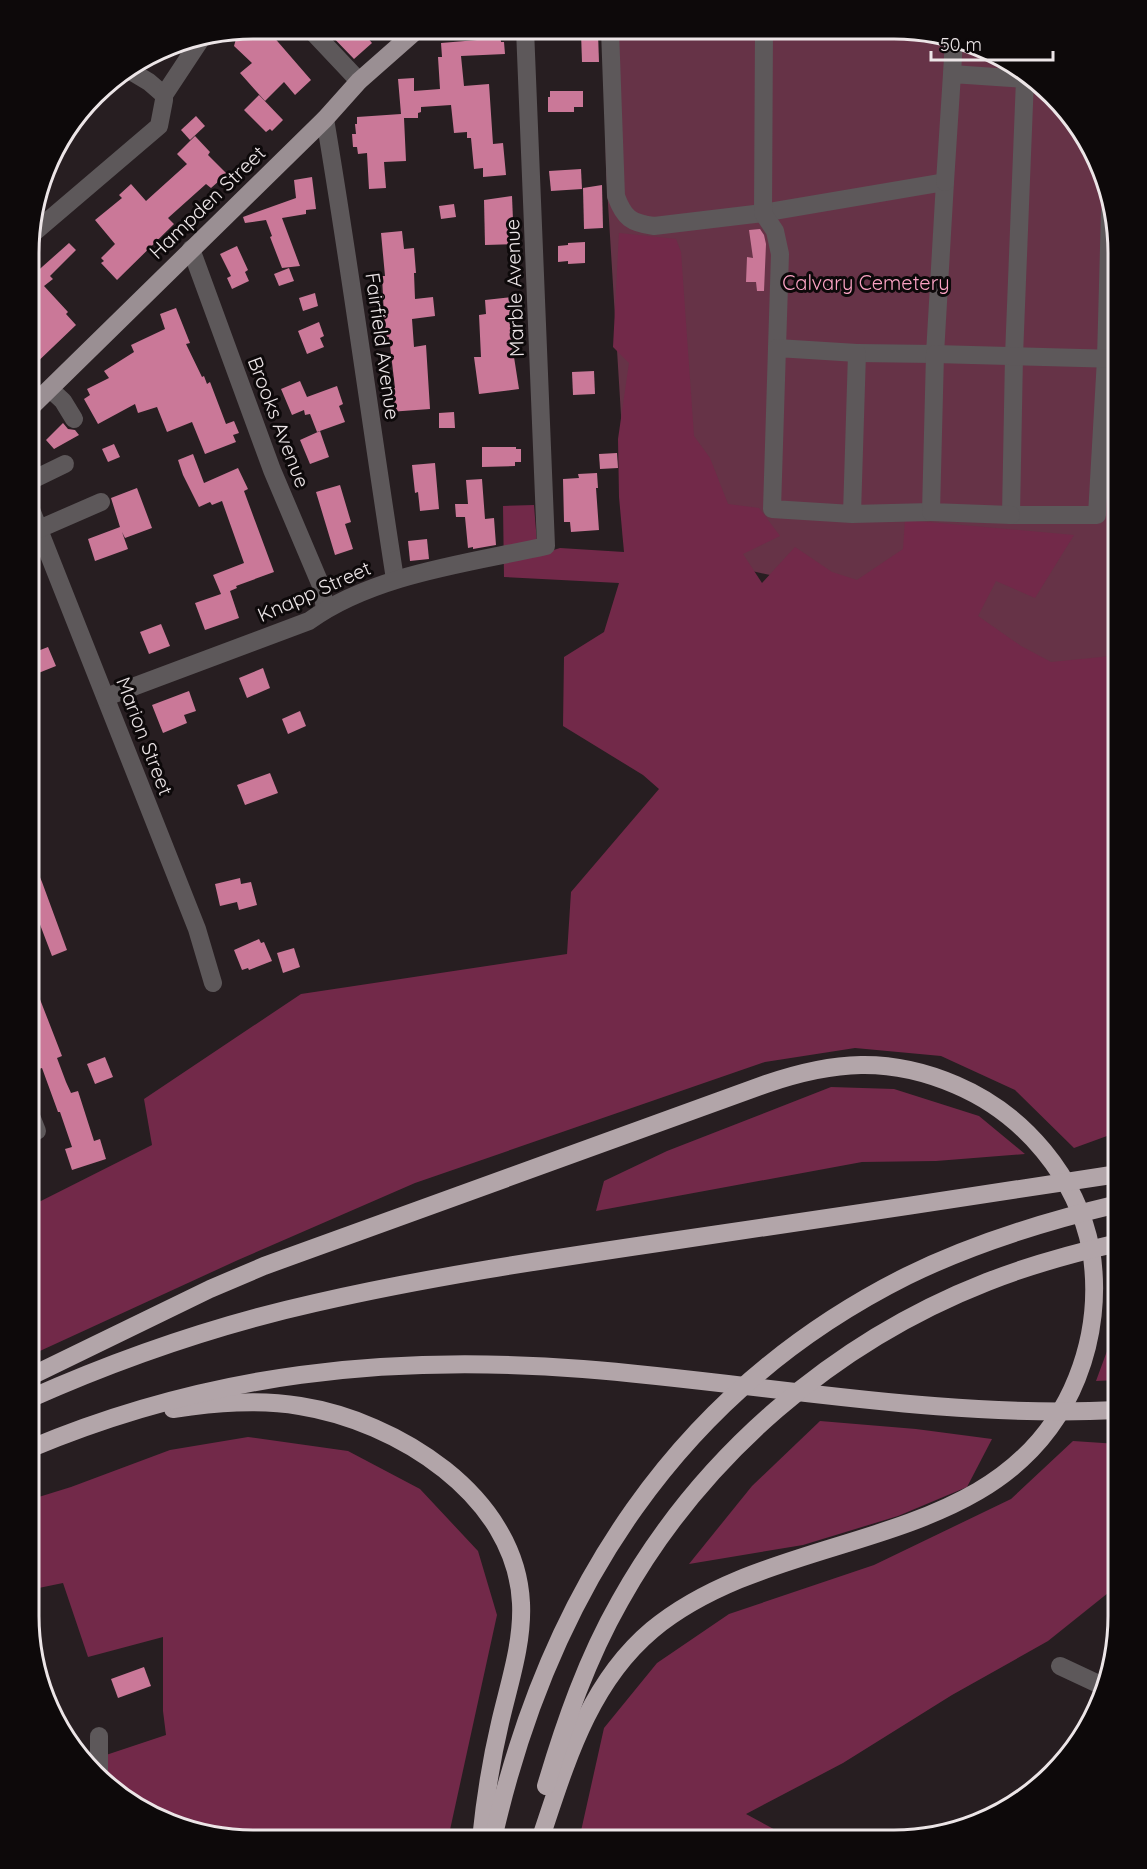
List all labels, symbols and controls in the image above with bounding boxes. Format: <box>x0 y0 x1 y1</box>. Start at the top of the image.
scale bar <box>931 24 1052 62</box>
text: 50 m <box>940 33 982 56</box>
street label: Hampden Street <box>144 140 271 264</box>
street label: Marble Avenue <box>499 219 529 357</box>
park label: Calvary Cemetery <box>782 270 950 295</box>
street label: Fairfield Avenue <box>360 271 406 421</box>
street label: Brooks Avenue <box>243 353 315 491</box>
street label: Knapp Street <box>253 555 375 627</box>
street label: Marion Street <box>111 673 179 799</box>

